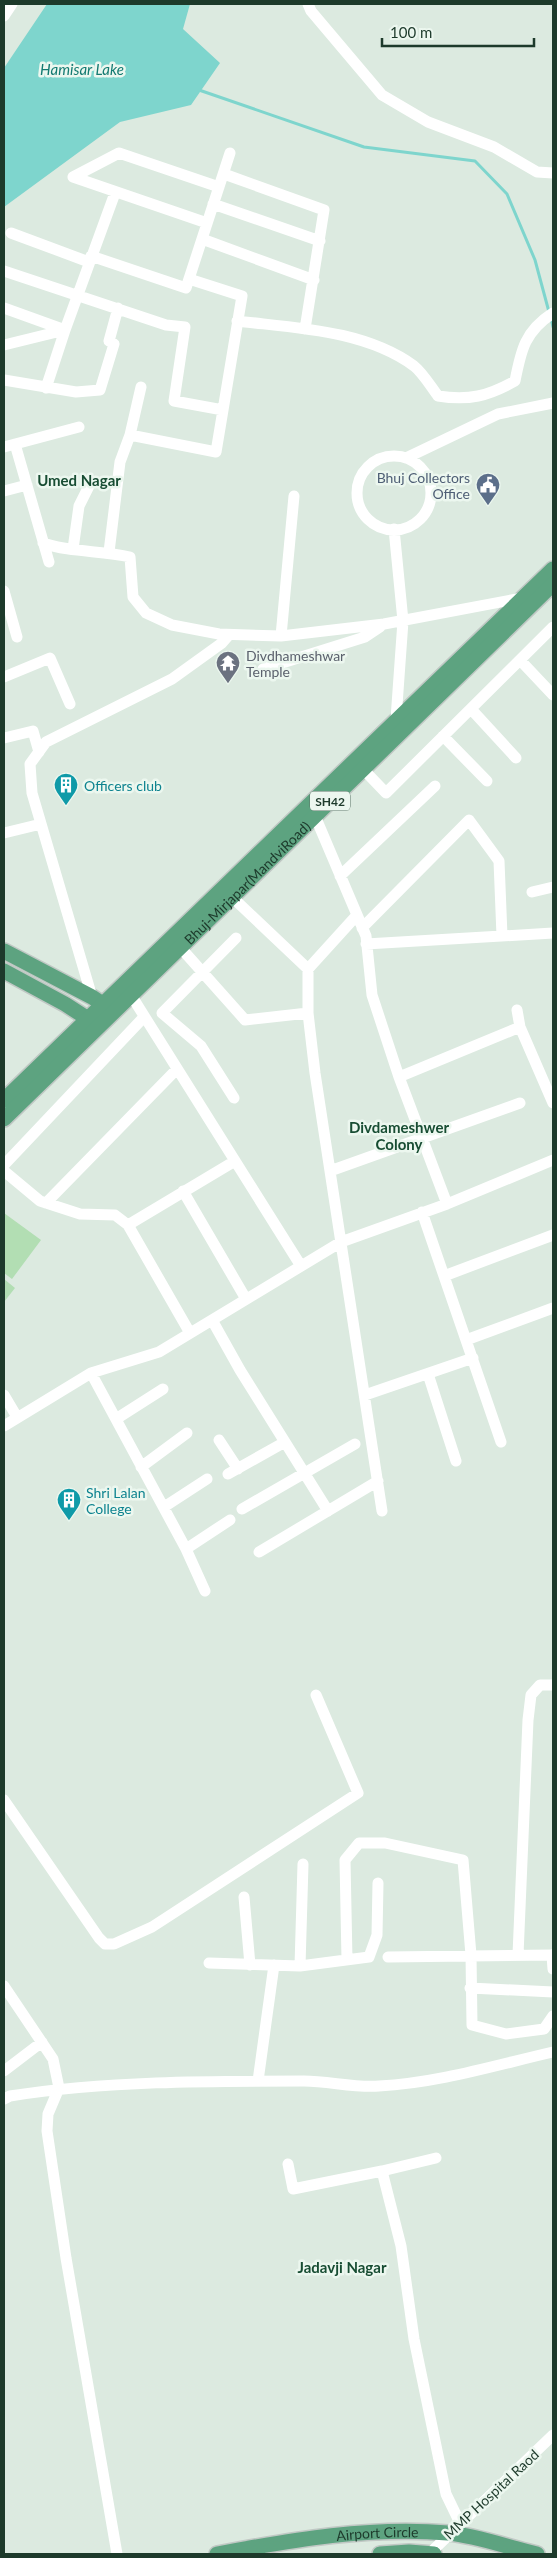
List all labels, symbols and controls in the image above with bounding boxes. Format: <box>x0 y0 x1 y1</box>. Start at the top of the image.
scale bar <box>382 15 534 47</box>
text: 100 m <box>390 23 432 41</box>
water label: Hamisar Lake <box>40 60 124 78</box>
place label: Bhuj Collectors Office <box>377 469 470 502</box>
district label: Umed Nagar <box>37 471 121 489</box>
public building icon: Bhuj Collectors Office <box>475 472 501 506</box>
place label: Divdhameshwar Temple <box>246 647 345 680</box>
temple icon: Divdhameshwar Temple <box>215 650 241 684</box>
building icon: Officers club <box>53 772 79 806</box>
place label: Officers club <box>84 777 162 794</box>
road number: SH42 <box>310 791 350 810</box>
street label: Bhuj-Mirjapar(MandviRoad) <box>180 817 314 948</box>
district label: Divdameshwer Colony <box>349 1118 449 1153</box>
place label: Shri Lalan College <box>86 1484 146 1517</box>
building icon: Shri Lalan College <box>56 1487 82 1521</box>
district label: Jadavji Nagar <box>297 2258 387 2276</box>
street label: MMP Hospital Raod <box>440 2446 542 2542</box>
street label: Airport Circle <box>335 2523 419 2544</box>

